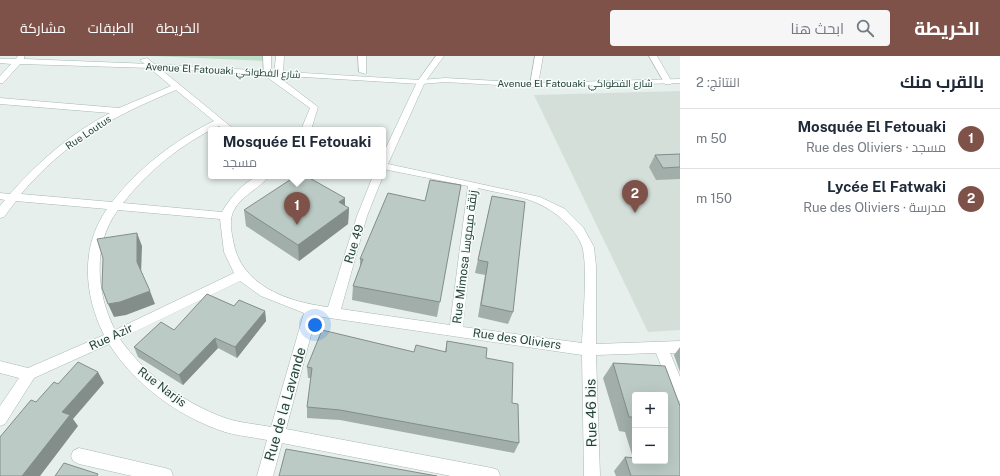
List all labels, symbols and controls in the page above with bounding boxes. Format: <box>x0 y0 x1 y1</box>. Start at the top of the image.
search box <box>610 10 890 46</box>
icon: search <box>854 17 876 39</box>
text: الخريطة <box>914 17 980 39</box>
text: مشاركة <box>20 20 66 36</box>
text: الطبقات <box>88 20 134 36</box>
text: الخريطة <box>156 20 200 36</box>
text: ابحث هنا <box>790 20 844 37</box>
street label: Avenue El Fatouaki شارع الفطواكي <box>145 60 301 82</box>
text: بالقرب منك <box>900 72 984 92</box>
text: النتائج: 2 <box>696 75 740 90</box>
street label: Avenue El Fatouaki شارع الفطواكي <box>497 77 653 91</box>
street label: Rue Loutus <box>63 112 113 152</box>
text: Mosquée El Fetouaki <box>798 118 946 135</box>
popup <box>208 127 386 179</box>
text: 50 m <box>696 131 727 146</box>
text: 1 <box>968 131 974 146</box>
text: Mosquée El Fetouaki <box>223 133 371 150</box>
text: مسجد · Rue des Oliviers <box>806 140 946 155</box>
text: مسجد <box>223 155 257 170</box>
text: Lycée El Fatwaki <box>827 178 946 195</box>
pin: 2 <box>622 180 648 213</box>
street label: Rue Mimosa زنقة ميموسا <box>450 189 480 325</box>
text: 150 m <box>696 191 732 206</box>
text: 2 <box>967 191 975 206</box>
pin: 1 <box>284 192 310 225</box>
text: مدرسة · Rue des Oliviers <box>803 200 946 215</box>
street label: Rue 49 <box>342 223 366 265</box>
your location <box>305 315 325 335</box>
street label: Rue Azir <box>87 321 135 353</box>
street label: Rue des Oliviers <box>472 326 562 352</box>
street label: Rue de la Lavande <box>261 345 309 463</box>
street label: Rue Narjis <box>135 364 189 410</box>
street label: Rue 46 bis <box>582 379 600 447</box>
map controls <box>632 392 668 464</box>
button: + <box>632 392 668 428</box>
button: − <box>632 428 668 464</box>

